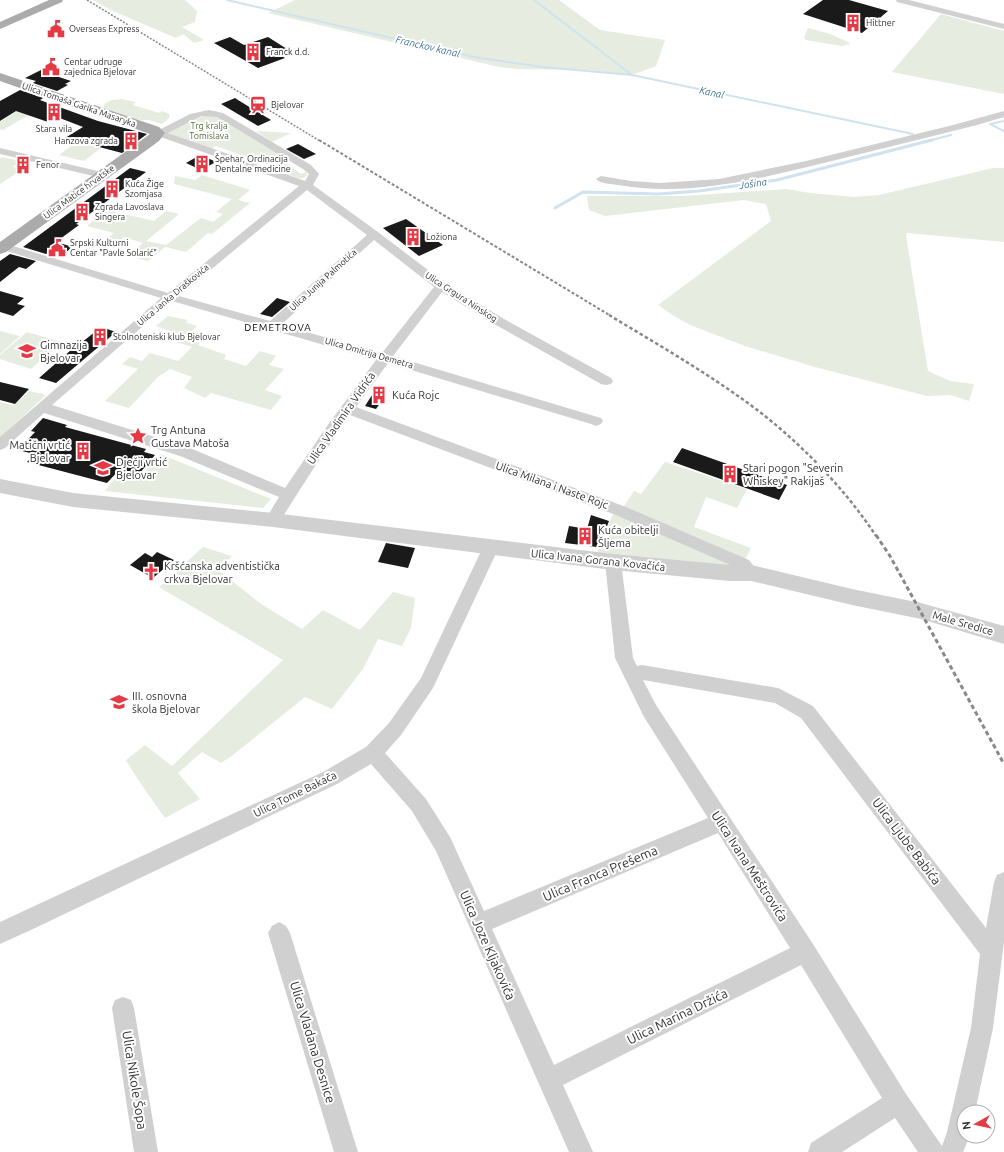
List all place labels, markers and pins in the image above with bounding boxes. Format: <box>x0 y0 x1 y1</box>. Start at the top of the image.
building icon: Hittner <box>843 13 863 33</box>
place label: Hittner <box>866 18 896 28</box>
public building icon: Overseas Express <box>46 19 66 39</box>
place label: Overseas Express <box>69 24 139 34</box>
building icon: Franck d.d. <box>243 42 263 62</box>
place label: Franck d.d. <box>266 47 309 57</box>
public building icon: Centar udruge zajednica Bjelovar <box>41 57 61 77</box>
place label: Centar udruge zajednica Bjelovar <box>64 57 137 77</box>
station icon: Bjelovar <box>248 95 268 115</box>
place label: Bjelovar <box>271 100 304 110</box>
building icon: Stara vila <box>44 102 64 122</box>
place label: Stara vila <box>36 124 72 134</box>
building icon: Hanzova zgrada <box>121 131 141 151</box>
place label: Hanzova zgrada <box>54 136 118 146</box>
place label: Špehar, Ordinacija Dentalne medicine <box>215 152 291 174</box>
building icon: Špehar, Ordinacija Dentalne medicine <box>192 154 212 174</box>
building icon: Fenor <box>13 155 33 175</box>
place label: Fenor <box>36 160 60 170</box>
place label: Kuća Žige Szomjasa <box>125 177 164 199</box>
building icon: Kuća Žige Szomjasa <box>102 179 122 199</box>
building icon: Zgrada Lavoslava Singera <box>72 202 92 222</box>
place label: Zgrada Lavoslava Singera <box>95 202 164 222</box>
building icon: Ložiona <box>403 227 423 247</box>
place label: Ložiona <box>426 232 457 242</box>
public building icon: Srpski Kulturni Centar "Pavle Solarić" <box>47 238 67 258</box>
place label: Srpski Kulturni Centar "Pavle Solarić" <box>70 238 157 258</box>
building icon: Stolnoteniski klub Bjelovar <box>90 327 110 347</box>
place label: Stolnoteniski klub Bjelovar <box>113 332 221 342</box>
place label: Gimnazija Bjelovar <box>40 339 87 364</box>
school or university icon: Gimnazija Bjelovar <box>17 341 37 361</box>
building icon: Kuća Rojc <box>369 385 389 405</box>
place label: Kuća Rojc <box>392 389 439 401</box>
place label: Trg Antuna Gustava Matoša <box>151 424 229 449</box>
place icon: Trg Antuna Gustava Matoša <box>128 426 148 446</box>
place label: Matični vrtić Bjelovar <box>10 439 71 464</box>
building icon: Matični vrtić Bjelovar <box>73 441 93 461</box>
place label: Dječji vrtić Bjelovar <box>116 456 167 481</box>
school or university icon: Dječji vrtić Bjelovar <box>93 458 113 478</box>
place label: Stari pogon "Severin Whiskey" Rakijaš <box>743 462 843 487</box>
building icon: Stari pogon "Severin Whiskey" Rakijaš <box>720 464 740 484</box>
place label: Kuća obitelji Šljema <box>598 524 658 549</box>
building icon: Kuća obitelji Šljema <box>575 526 595 546</box>
place label: Kršćanska adventistička crkva Bjelovar <box>164 560 280 585</box>
church icon: Kršćanska adventistička crkva Bjelovar <box>141 562 161 582</box>
place label: III. osnovna škola Bjelovar <box>132 690 201 715</box>
school or university icon: III. osnovna škola Bjelovar <box>109 692 129 712</box>

